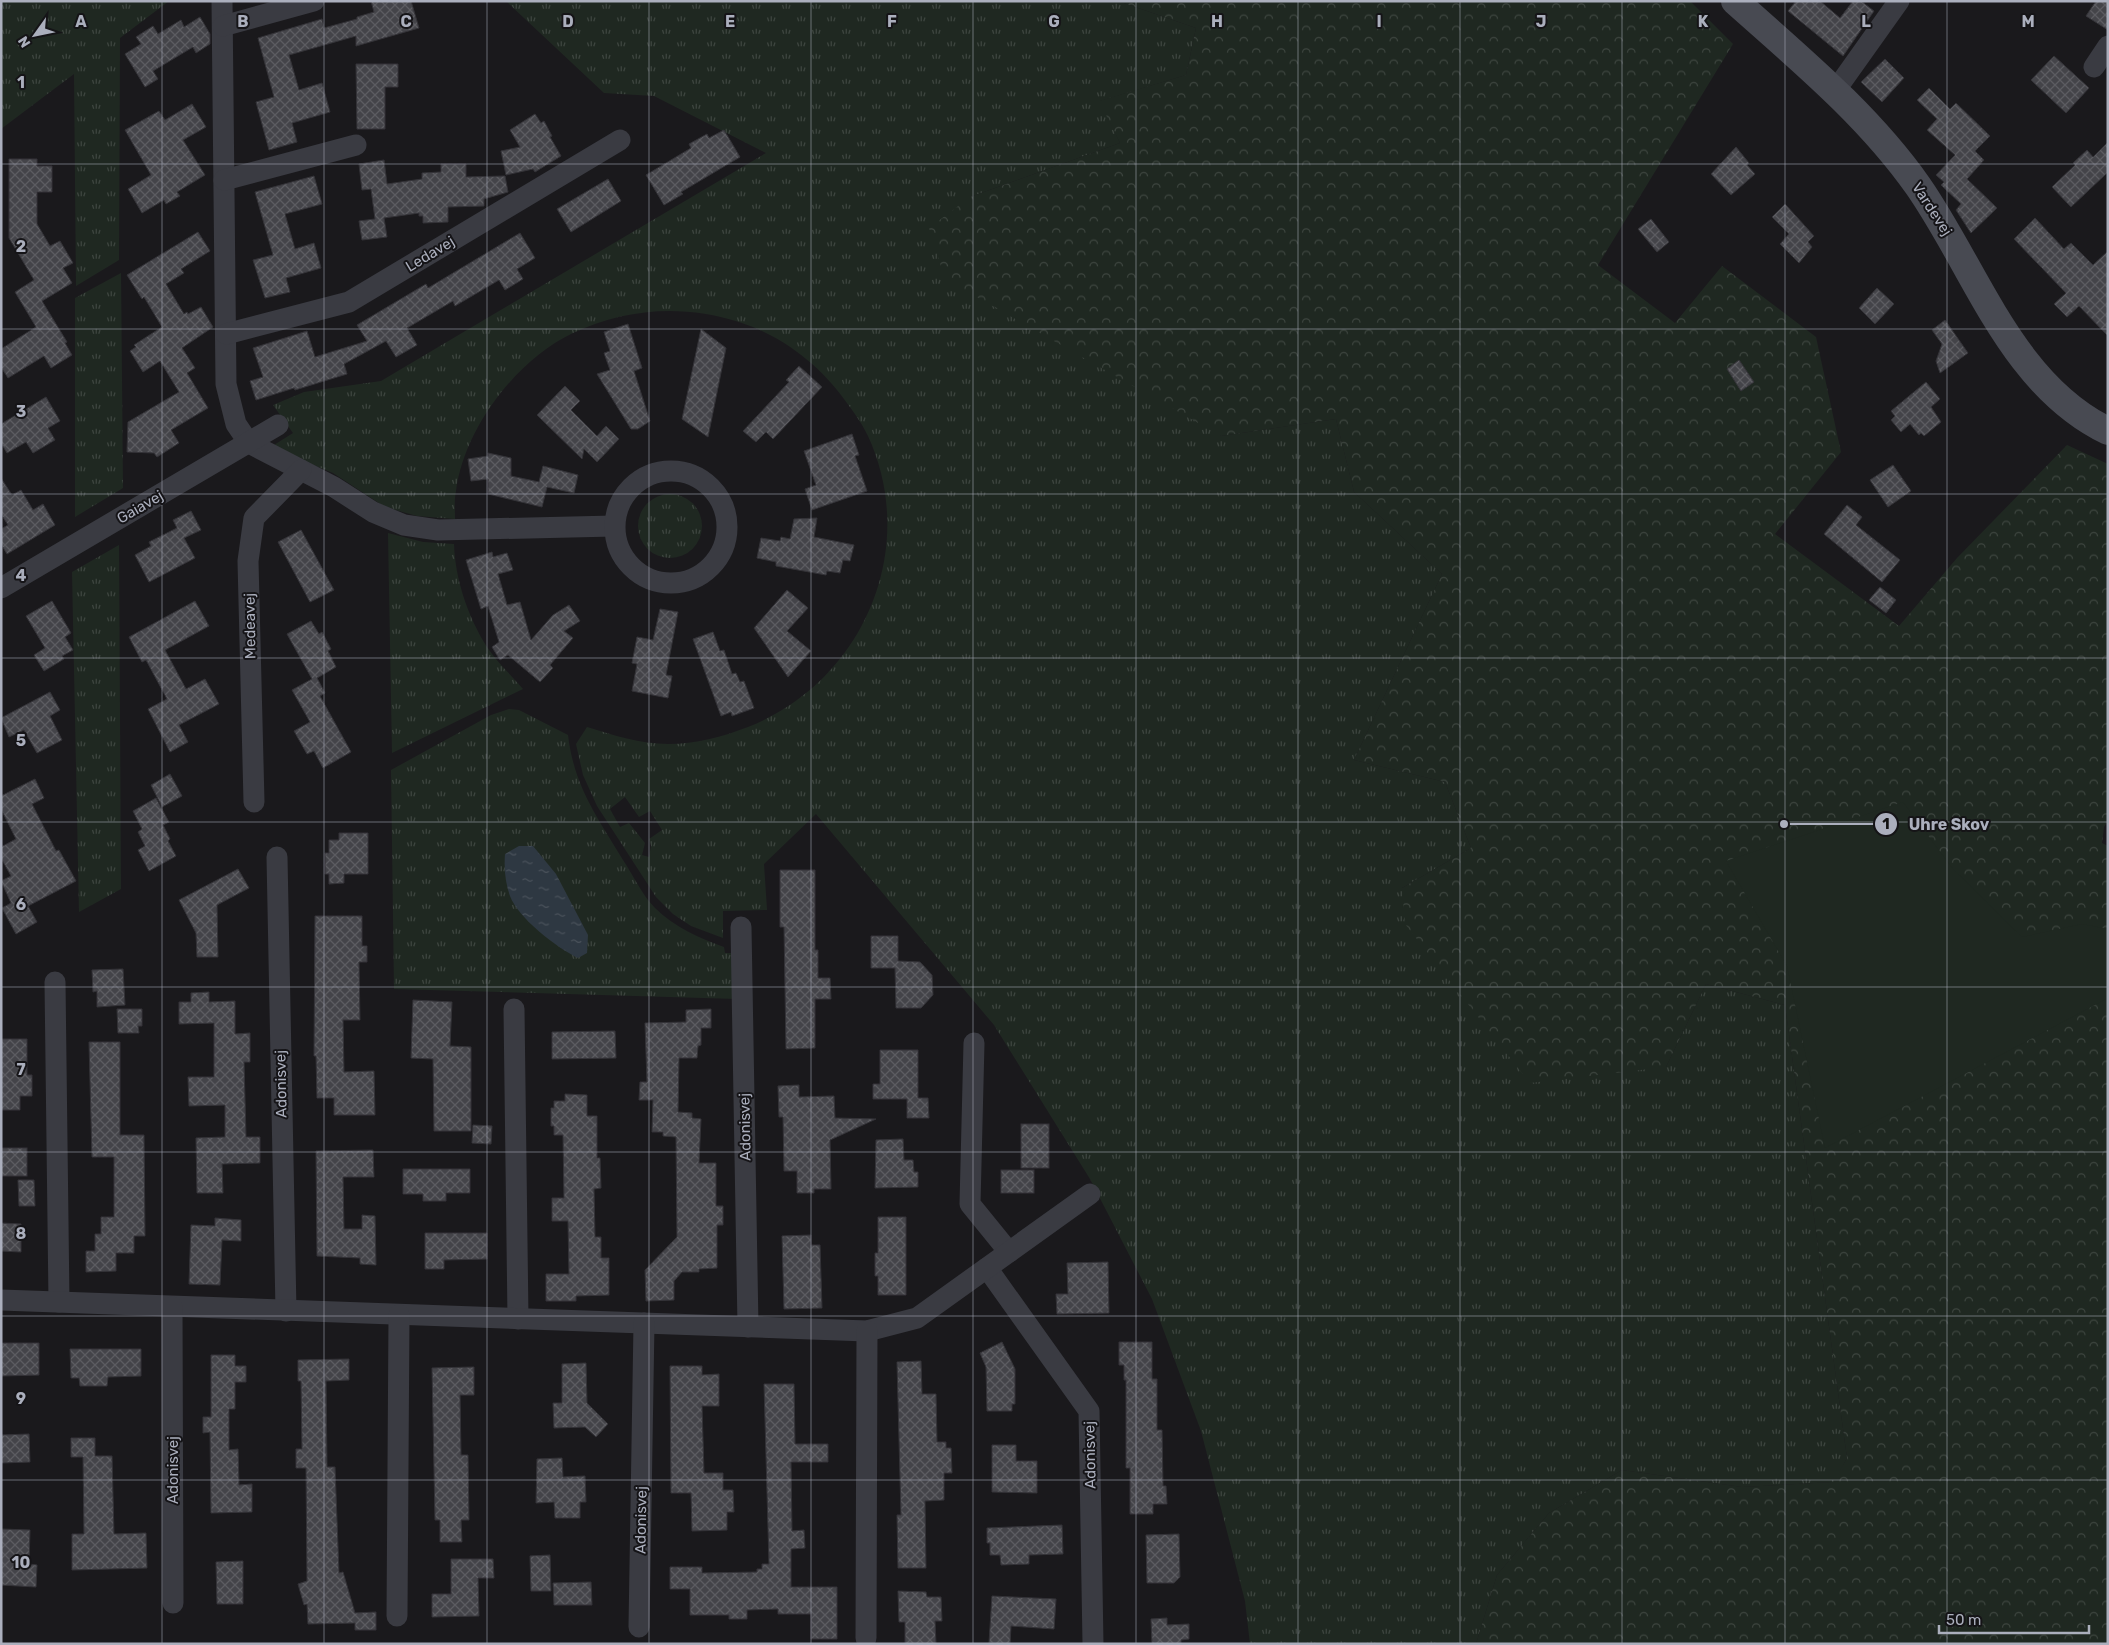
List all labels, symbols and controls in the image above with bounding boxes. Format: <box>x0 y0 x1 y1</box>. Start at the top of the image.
north arrow <box>10 10 60 60</box>
text: A <box>75 12 87 31</box>
text: B <box>237 12 249 31</box>
text: C <box>400 12 412 31</box>
text: D <box>562 12 574 31</box>
text: E <box>725 12 735 31</box>
text: F <box>887 12 897 31</box>
text: G <box>1048 12 1060 31</box>
text: H <box>1211 12 1223 31</box>
text: I <box>1376 12 1382 31</box>
text: J <box>1536 12 1546 31</box>
text: K <box>1698 12 1709 31</box>
text: L <box>1861 12 1871 31</box>
text: M <box>2021 12 2035 31</box>
text: N <box>15 33 34 51</box>
text: 1 <box>17 73 25 92</box>
street label: Vardevej <box>1908 179 1956 239</box>
street label: Ledavej <box>402 232 458 276</box>
text: 2 <box>16 237 26 256</box>
text: 3 <box>16 402 26 421</box>
street label: Gaiavej <box>114 487 166 527</box>
text: 4 <box>16 566 27 585</box>
street label: Medeavej <box>240 593 260 659</box>
text: 5 <box>16 731 26 750</box>
callout: Uhre Skov <box>1874 809 1999 840</box>
text: 1 <box>1882 815 1890 833</box>
text: Uhre Skov <box>1909 815 1990 834</box>
text: 6 <box>16 895 26 914</box>
street label: Adonisvej <box>271 1050 291 1118</box>
text: 7 <box>16 1060 26 1079</box>
street label: Adonisvej <box>735 1093 755 1161</box>
text: 8 <box>16 1224 27 1243</box>
text: 9 <box>16 1389 26 1408</box>
street label: Adonisvej <box>1080 1421 1100 1489</box>
street label: Adonisvej <box>164 1436 182 1504</box>
street label: Adonisvej <box>631 1486 651 1554</box>
text: 10 <box>12 1553 31 1572</box>
scale bar <box>1939 1602 2089 1634</box>
text: 50 m <box>1946 1611 1981 1629</box>

